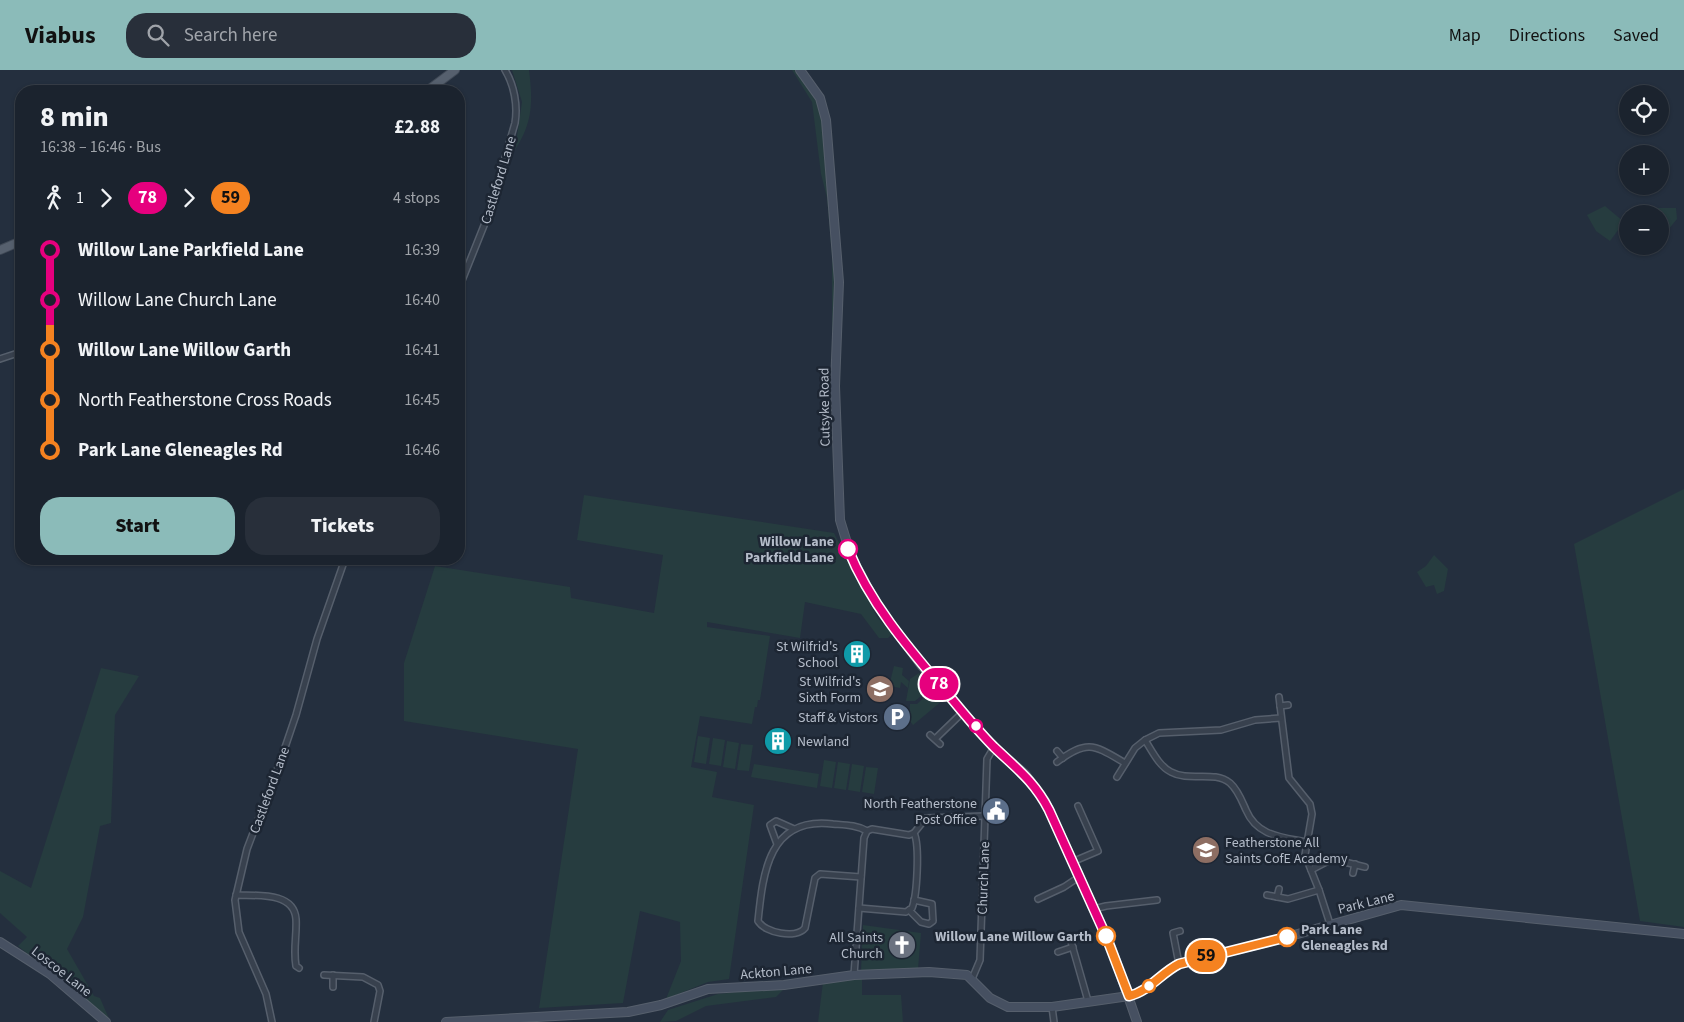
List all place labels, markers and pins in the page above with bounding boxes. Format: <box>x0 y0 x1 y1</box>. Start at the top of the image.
place label: Willow Lane Parkfield Lane <box>745 532 834 568</box>
marker: Willow Lane Parkfield Lane <box>838 539 858 559</box>
place label: St Wilfrid's School <box>776 637 838 673</box>
building icon: St Wilfrid's School <box>842 639 872 669</box>
place label: St Wilfrid's Sixth Form <box>798 672 861 708</box>
school or university icon: St Wilfrid's Sixth Form <box>865 674 895 704</box>
parking icon: Staff & Vistors <box>882 702 912 732</box>
place label: Staff & Vistors <box>798 708 878 728</box>
unlabelled marker <box>969 719 983 733</box>
building icon: Newland <box>763 726 793 756</box>
place label: Newland <box>797 732 849 752</box>
place label: North Featherstone Post Office <box>864 794 977 830</box>
public building icon: North Featherstone Post Office <box>981 796 1011 826</box>
place label: Featherstone All Saints CofE Academy <box>1225 833 1348 869</box>
school or university icon: Featherstone All Saints CofE Academy <box>1191 835 1221 865</box>
place label: Park Lane Gleneagles Rd <box>1301 920 1388 956</box>
marker: Willow Lane Willow Garth <box>1096 926 1116 946</box>
place label: Willow Lane Willow Garth <box>935 927 1092 947</box>
marker: Park Lane Gleneagles Rd <box>1277 927 1297 947</box>
place label: All Saints Church <box>829 928 883 964</box>
church icon: All Saints Church <box>887 930 917 960</box>
unlabelled marker <box>1142 979 1156 993</box>

